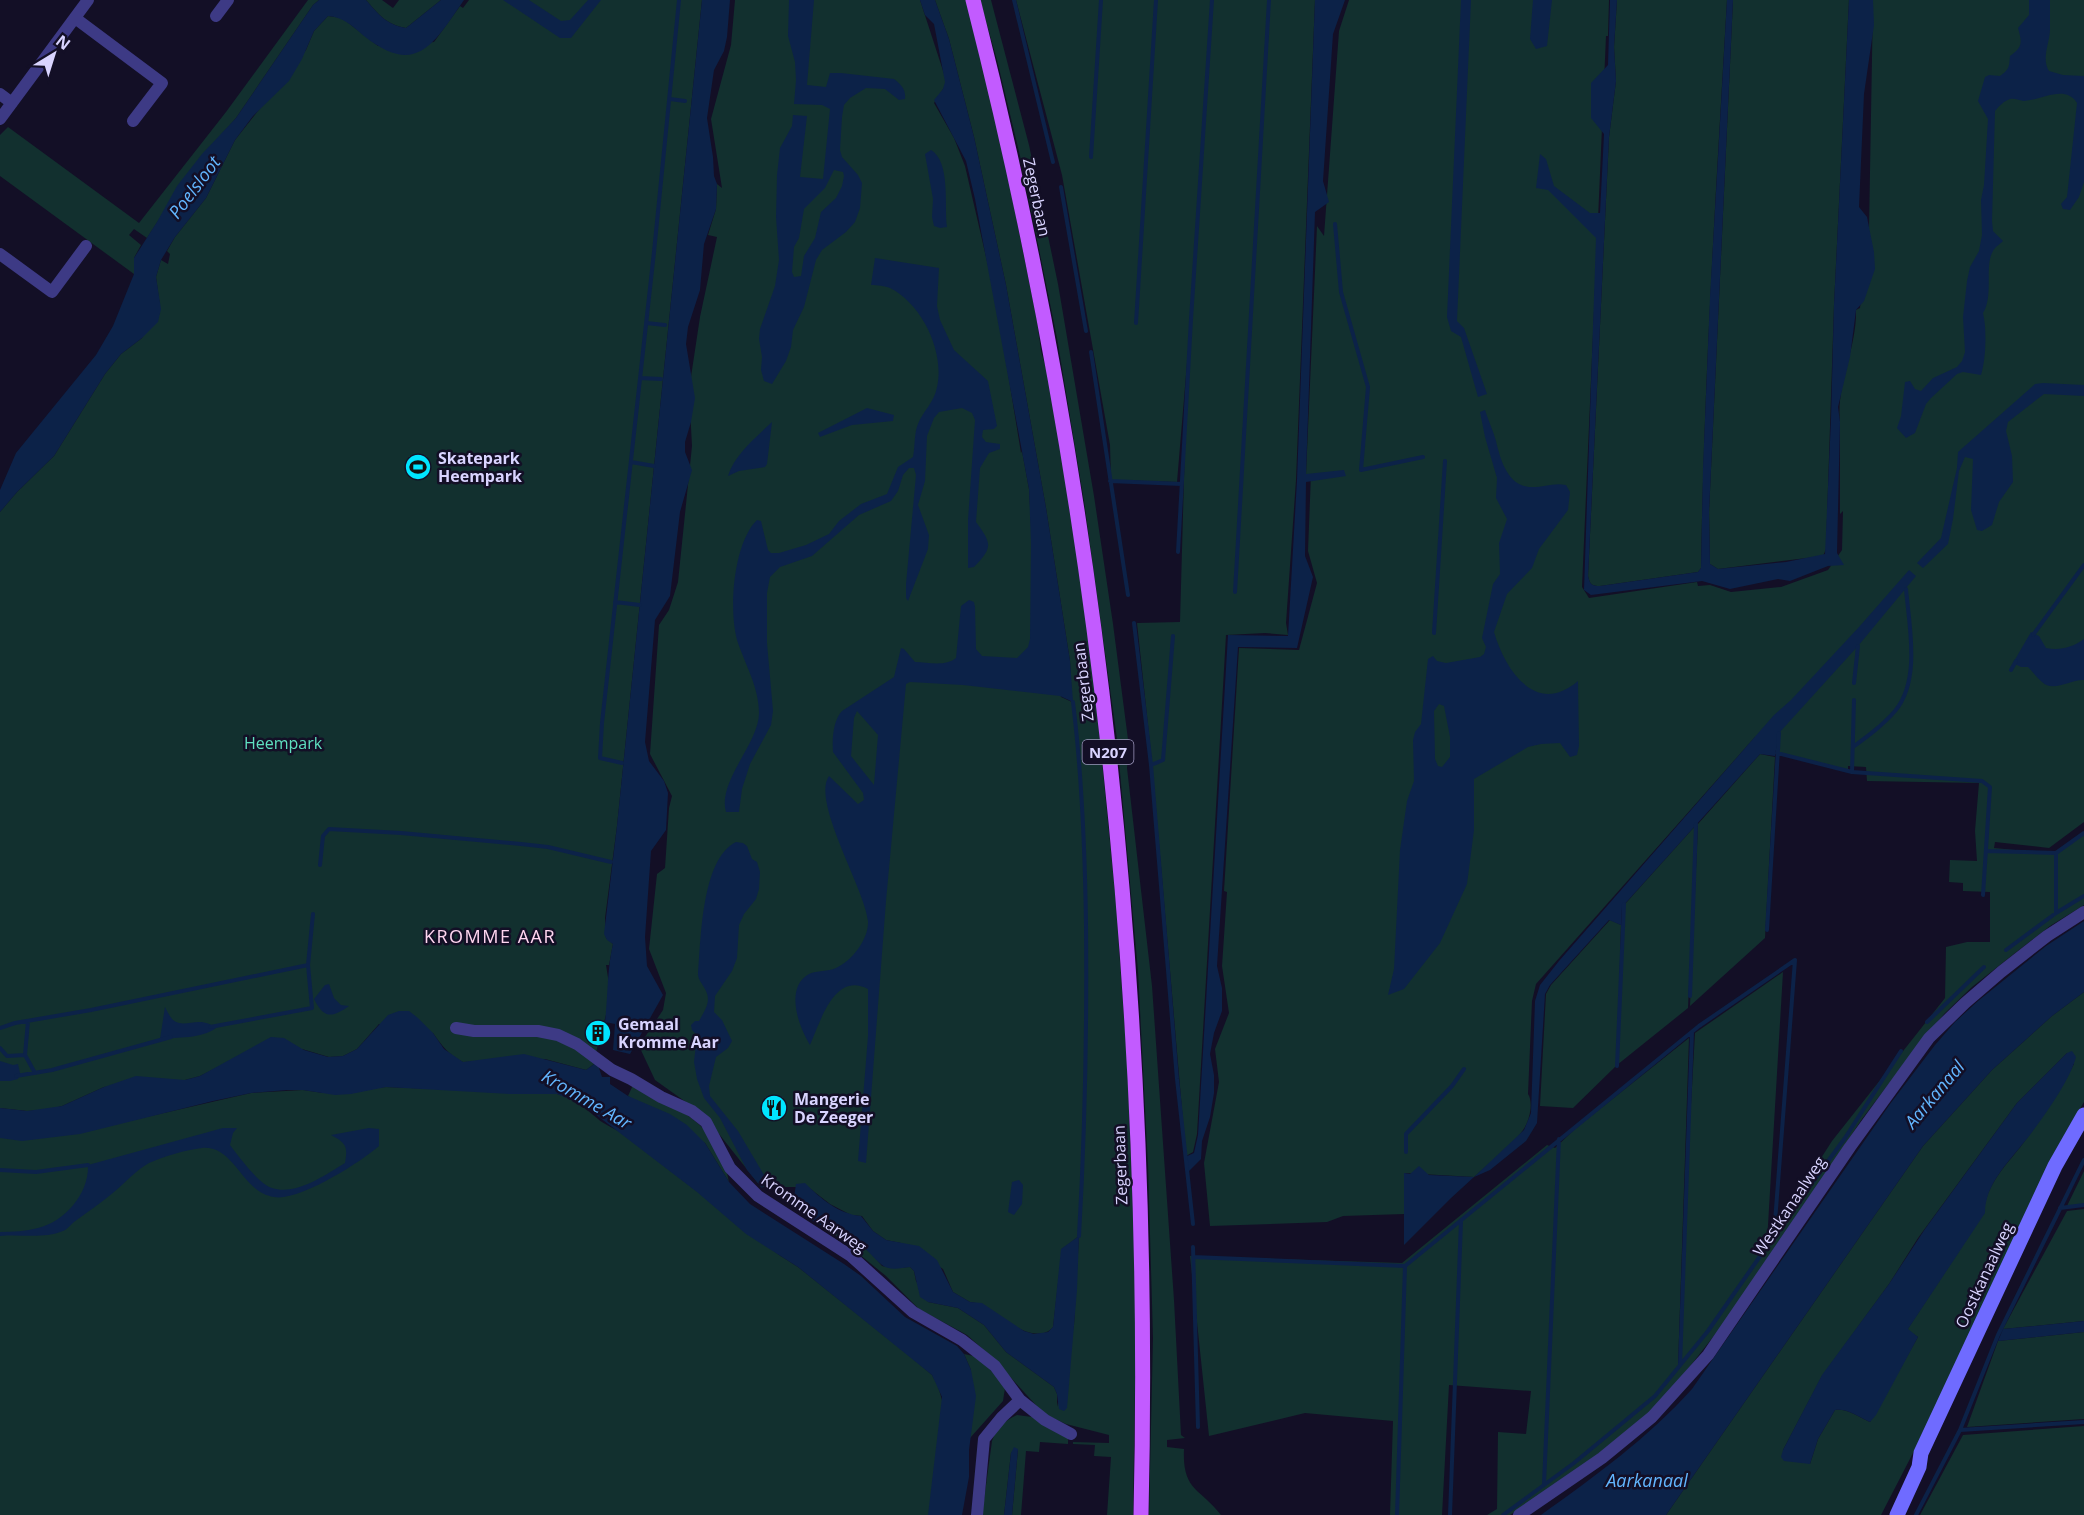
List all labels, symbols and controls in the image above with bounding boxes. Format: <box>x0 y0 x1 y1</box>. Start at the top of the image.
north arrow <box>24 24 84 84</box>
text: N <box>51 30 75 55</box>
water label: Poelsloot <box>163 150 226 223</box>
street label: Zegerbaan <box>1018 156 1056 238</box>
place label: Skatepark Heempark <box>438 447 522 487</box>
sports icon: Skatepark Heempark <box>403 452 433 482</box>
street label: Zegerbaan <box>1067 641 1099 723</box>
park label: Heempark <box>244 732 323 754</box>
road number: N207 <box>1082 740 1134 764</box>
district label: KROMME AAR <box>424 924 556 948</box>
place label: Gemaal Kromme Aar <box>618 1013 719 1053</box>
building icon: Gemaal Kromme Aar <box>583 1018 613 1048</box>
water label: Aarkanaal <box>1897 1055 1970 1135</box>
water label: Kromme Aar <box>538 1064 637 1135</box>
place label: Mangerie De Zeeger <box>794 1088 873 1128</box>
restaurant icon: Mangerie De Zeeger <box>759 1093 789 1123</box>
street label: Zegerbaan <box>1108 1125 1132 1205</box>
street label: Westkanaalweg <box>1747 1151 1831 1260</box>
street label: Kromme Aarweg <box>757 1168 871 1258</box>
street label: Oostkanaalweg <box>1950 1218 2018 1331</box>
water label: Aarkanaal <box>1604 1468 1688 1492</box>

